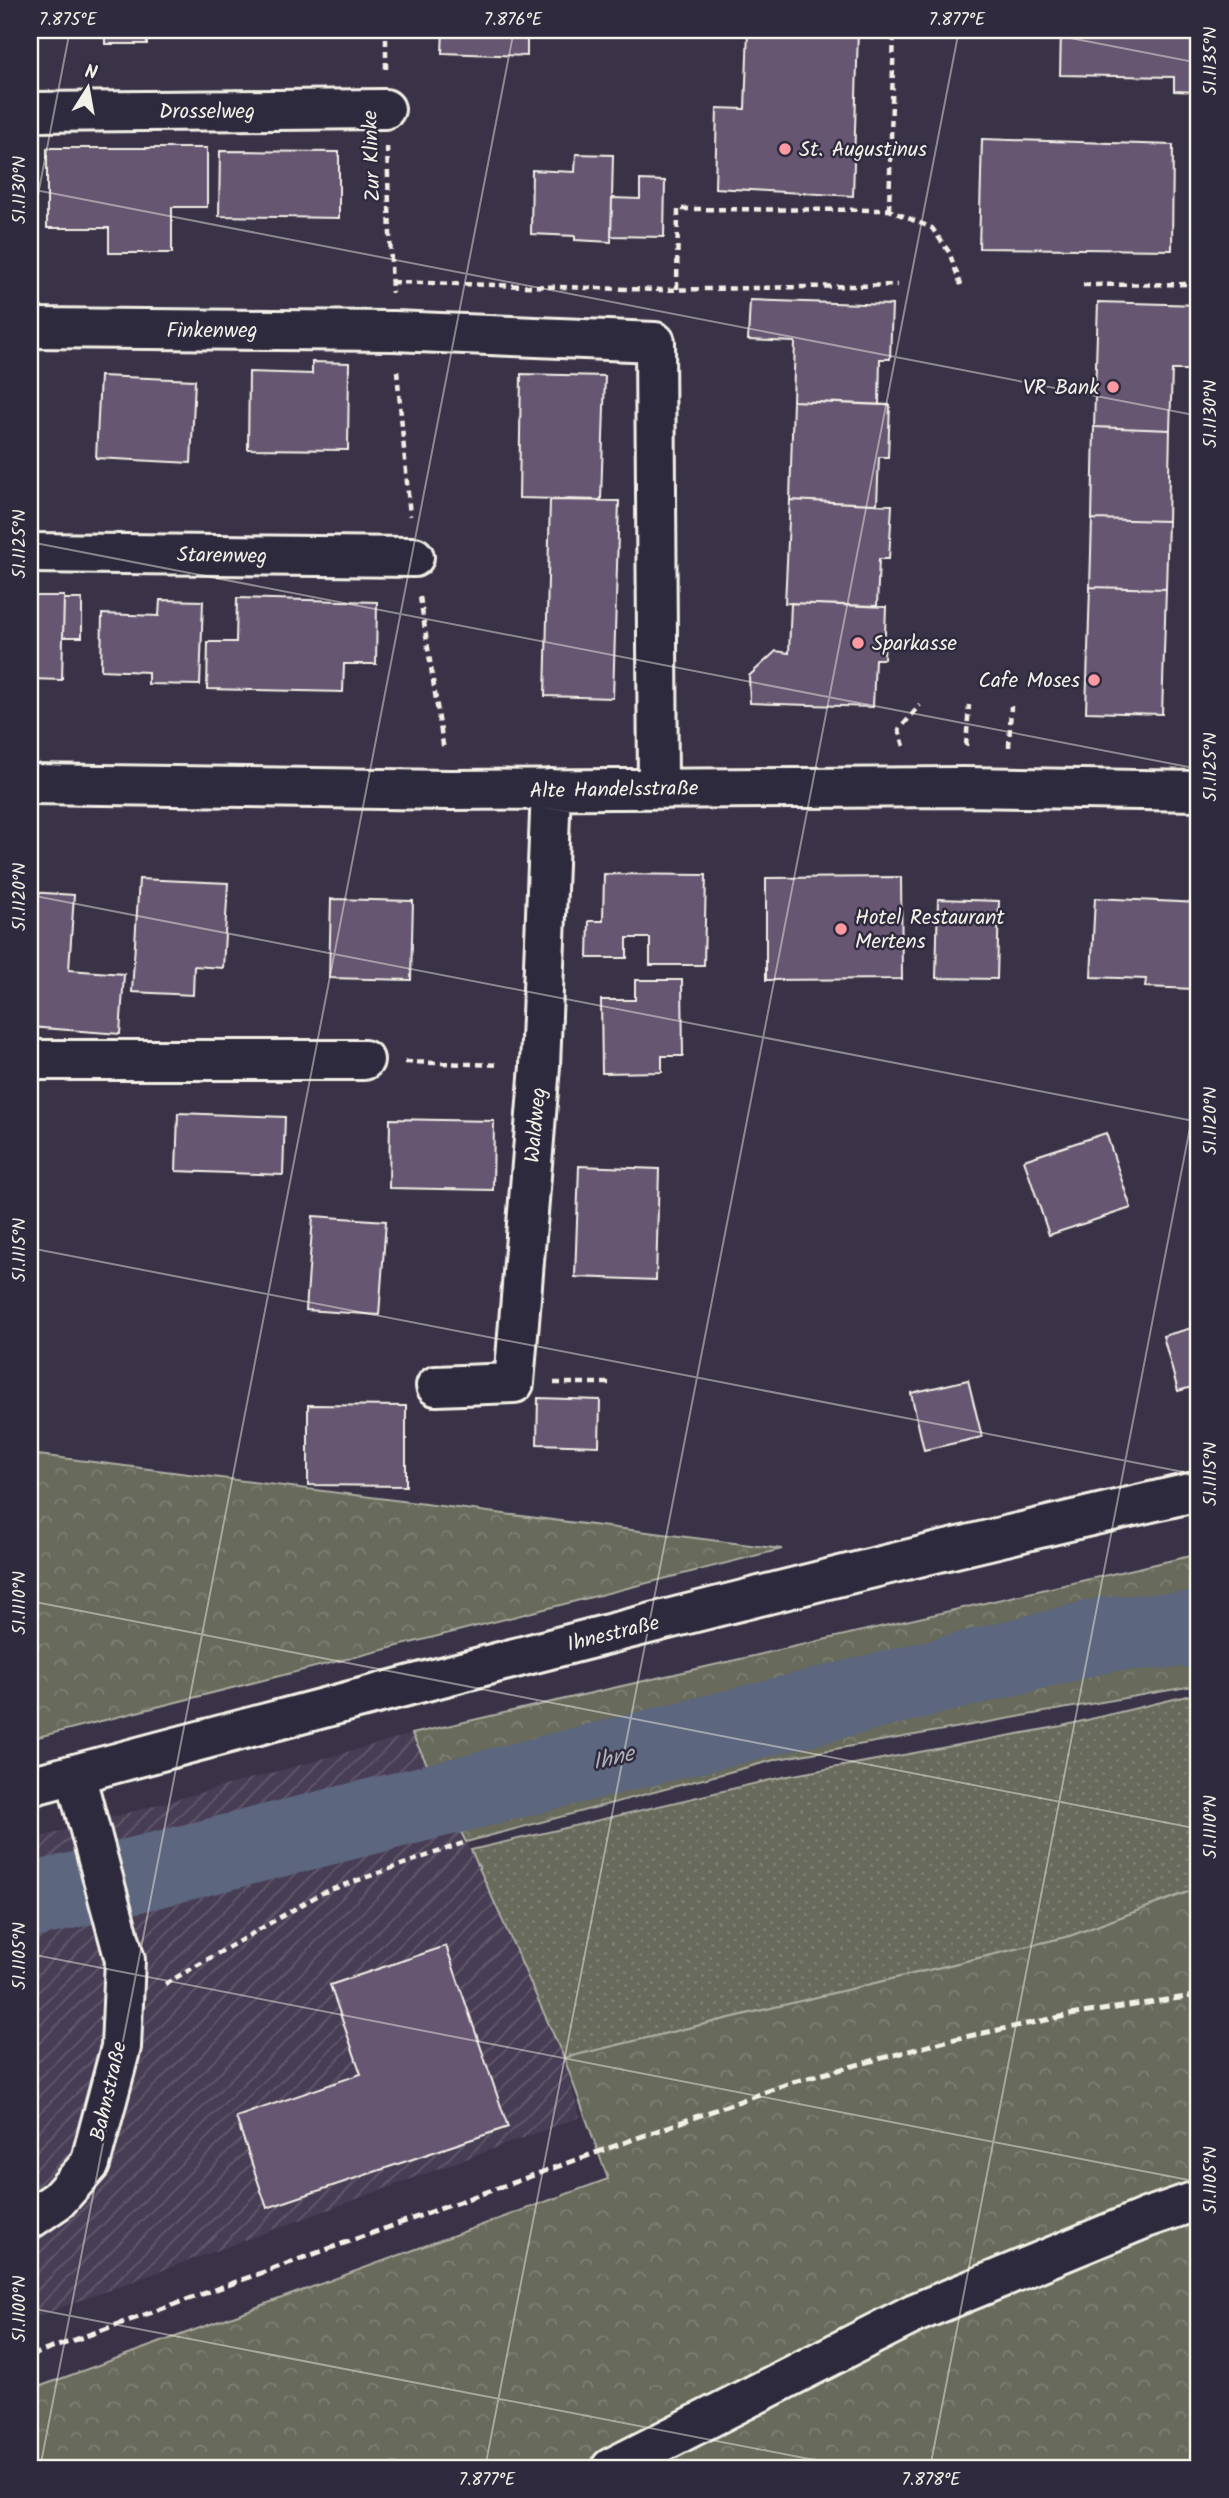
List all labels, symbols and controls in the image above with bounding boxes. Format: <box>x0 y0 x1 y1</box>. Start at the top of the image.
text: 7.875°E <box>39 6 97 35</box>
text: 7.876°E <box>484 6 543 35</box>
text: 7.877°E <box>929 6 986 35</box>
text: 51.1135°N <box>1197 26 1226 96</box>
north arrow <box>52 52 122 122</box>
text: N <box>82 57 100 89</box>
street label: Drosselweg <box>159 96 255 129</box>
street label: Zur Klinke <box>354 109 391 202</box>
place label: St. Augustinus <box>799 134 927 167</box>
marker: St. Augustinus <box>777 141 793 157</box>
text: 51.1130°N <box>6 156 35 224</box>
street label: Finkenweg <box>166 315 258 348</box>
place label: VR Bank <box>1023 372 1099 405</box>
marker: VR Bank <box>1105 379 1121 395</box>
text: 51.1130°N <box>1197 380 1226 448</box>
text: 51.1125°N <box>6 509 35 579</box>
street label: Starenweg <box>177 539 267 574</box>
place label: Sparkasse <box>872 628 958 661</box>
marker: Sparkasse <box>850 635 866 651</box>
place label: Cafe Moses <box>978 665 1080 698</box>
marker: Cafe Moses <box>1086 672 1102 688</box>
text: 51.1125°N <box>1197 732 1226 802</box>
street label: Alte Handelsstraße <box>529 773 699 808</box>
text: 51.1120°N <box>6 863 35 931</box>
place label: Hotel Restaurant Mertens <box>855 902 1005 959</box>
marker: Hotel Restaurant Mertens <box>833 921 849 937</box>
street label: Waldweg <box>517 1086 556 1164</box>
text: 51.1120°N <box>1197 1087 1226 1155</box>
text: 51.1115°N <box>6 1218 35 1282</box>
text: 51.1115°N <box>1197 1442 1226 1506</box>
text: 51.1110°N <box>6 1571 35 1635</box>
street label: Ihnestraße <box>564 1607 663 1662</box>
water label: Ihne <box>589 1736 641 1781</box>
text: 51.1110°N <box>1197 1795 1226 1859</box>
text: 51.1105°N <box>6 1922 35 1990</box>
street label: Bahnstraße <box>82 2038 137 2144</box>
text: 51.1105°N <box>1197 2146 1226 2214</box>
text: 51.1100°N <box>6 2275 35 2343</box>
text: 7.877°E <box>459 2466 516 2495</box>
text: 7.878°E <box>901 2466 961 2495</box>

